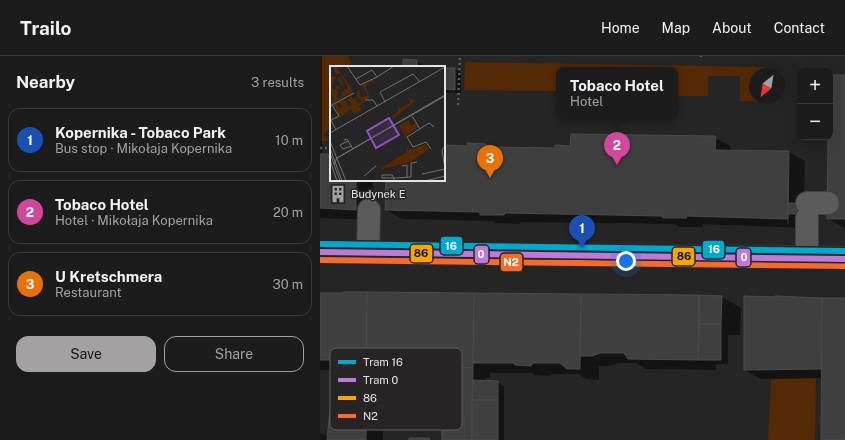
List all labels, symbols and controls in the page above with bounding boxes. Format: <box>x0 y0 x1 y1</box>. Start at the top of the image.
text: Trailo <box>20 17 72 39</box>
text: Home <box>601 20 640 36</box>
text: Map <box>662 20 690 36</box>
text: About <box>712 20 752 36</box>
text: Contact <box>774 20 825 36</box>
inset map <box>330 66 445 181</box>
popup <box>556 67 678 119</box>
north arrow <box>749 68 785 104</box>
map controls <box>797 68 833 140</box>
button: + <box>797 68 833 104</box>
text: Nearby <box>16 72 75 92</box>
text: 3 results <box>251 75 304 90</box>
text: Tobaco Hotel <box>570 77 664 94</box>
text: Hotel <box>570 94 603 109</box>
button: − <box>797 104 833 140</box>
text: Kopernika - Tobaco Park <box>55 124 226 141</box>
pin: 2 <box>604 132 630 165</box>
text: 1 <box>27 133 33 148</box>
text: 10 m <box>275 133 303 148</box>
text: Bus stop · Mikołaja Kopernika <box>55 141 232 156</box>
pin: 3 <box>477 145 503 178</box>
building icon: Budynek E <box>328 184 348 204</box>
place label: Budynek E <box>351 188 406 200</box>
text: Tobaco Hotel <box>55 196 149 213</box>
text: 2 <box>26 205 34 220</box>
text: 20 m <box>273 205 303 220</box>
text: Hotel · Mikołaja Kopernika <box>55 213 213 228</box>
pin: 1 <box>569 215 595 248</box>
line badge: 16 <box>440 236 463 255</box>
text: 16 <box>445 240 457 252</box>
line badge: 16 <box>702 240 725 259</box>
text: 16 <box>708 243 720 255</box>
line badge: 86 <box>410 244 433 263</box>
line badge: 0 <box>474 245 489 264</box>
text: 86 <box>414 247 428 259</box>
line badge: 86 <box>672 247 695 266</box>
text: 0 <box>477 248 485 260</box>
line badge: 0 <box>736 248 751 267</box>
text: 86 <box>677 250 691 262</box>
your location <box>616 251 636 271</box>
text: 0 <box>740 251 748 263</box>
line badge: N2 <box>500 253 523 272</box>
text: N2 <box>503 256 519 268</box>
text: U Kretschmera <box>55 268 162 285</box>
text: 3 <box>26 277 34 292</box>
text: 30 m <box>273 277 303 292</box>
text: Restaurant <box>55 285 121 300</box>
button: Save <box>16 336 156 372</box>
button: Share <box>164 336 304 372</box>
legend <box>330 348 462 430</box>
text: Tram 16 <box>363 356 403 368</box>
text: Tram 0 <box>363 374 399 386</box>
text: 86 <box>363 392 377 404</box>
text: N2 <box>363 410 378 422</box>

